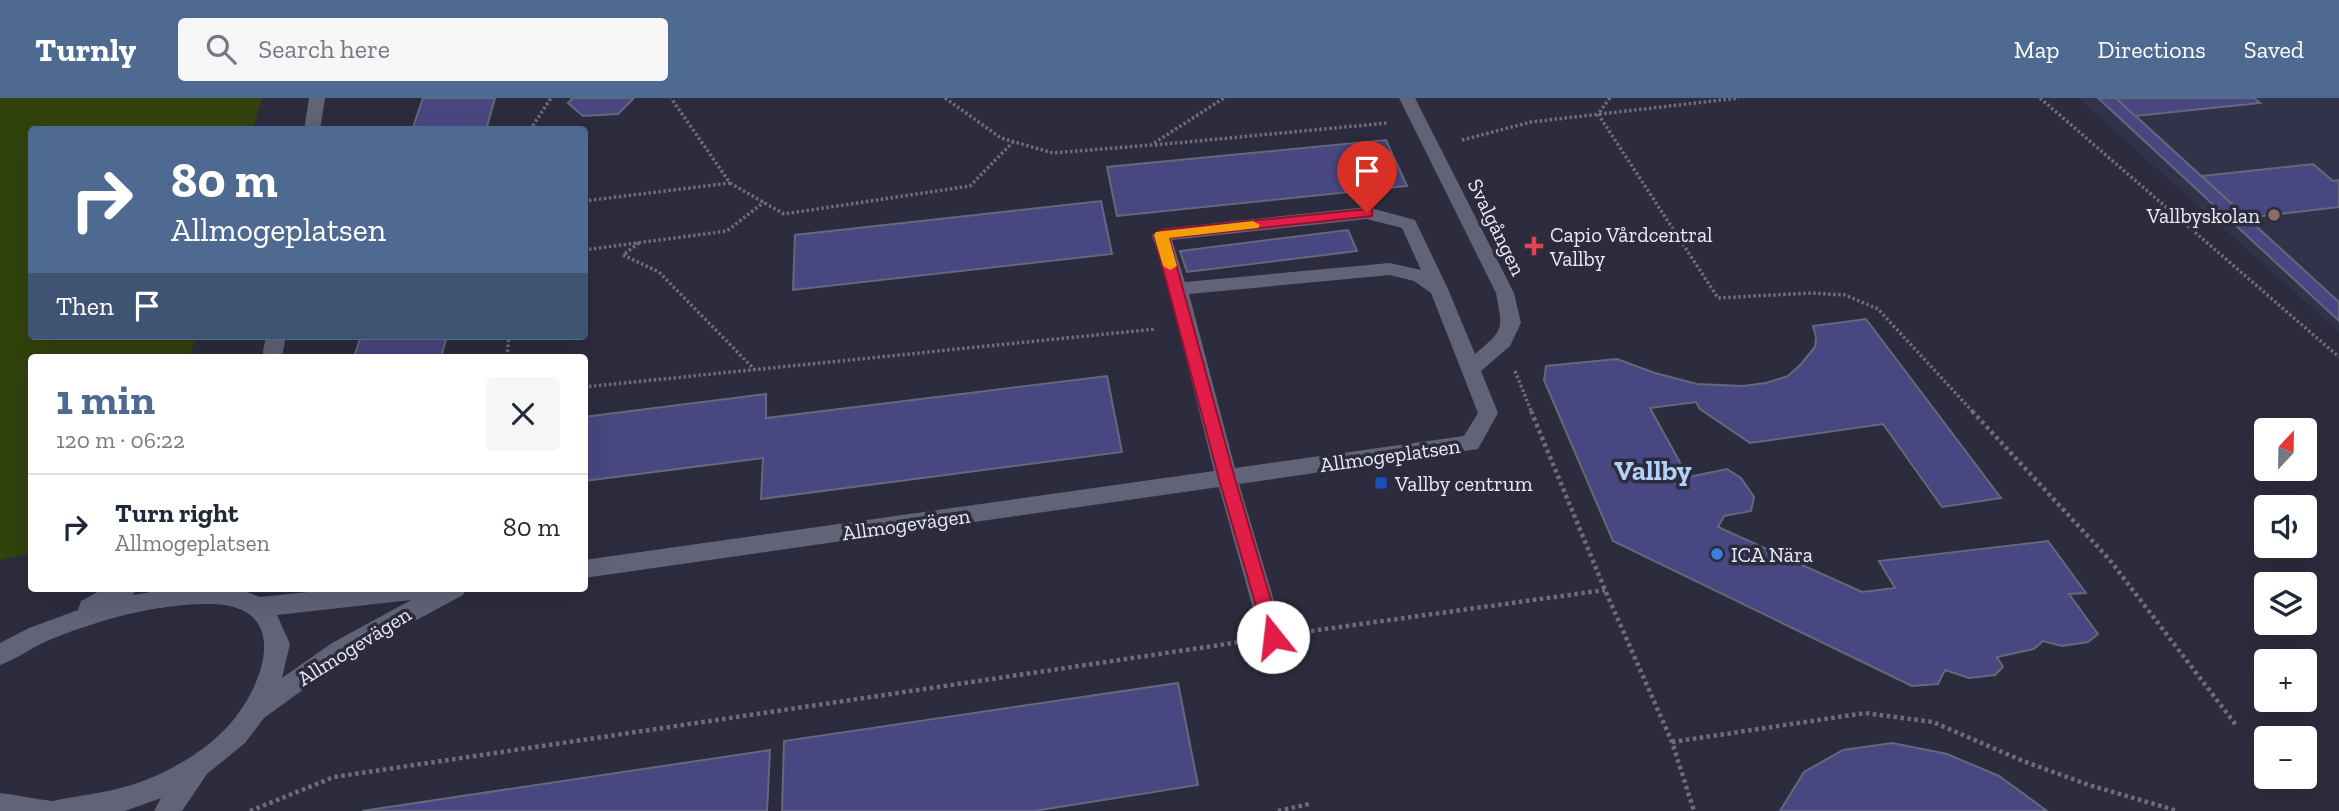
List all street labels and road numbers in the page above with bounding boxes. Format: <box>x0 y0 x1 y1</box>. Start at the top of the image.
street label: Svalgången <box>1463 175 1531 279</box>
street label: Allmogeplatsen <box>1318 433 1462 477</box>
street label: Allmogevägen <box>840 503 972 545</box>
street label: Allmogevägen <box>293 601 415 691</box>

